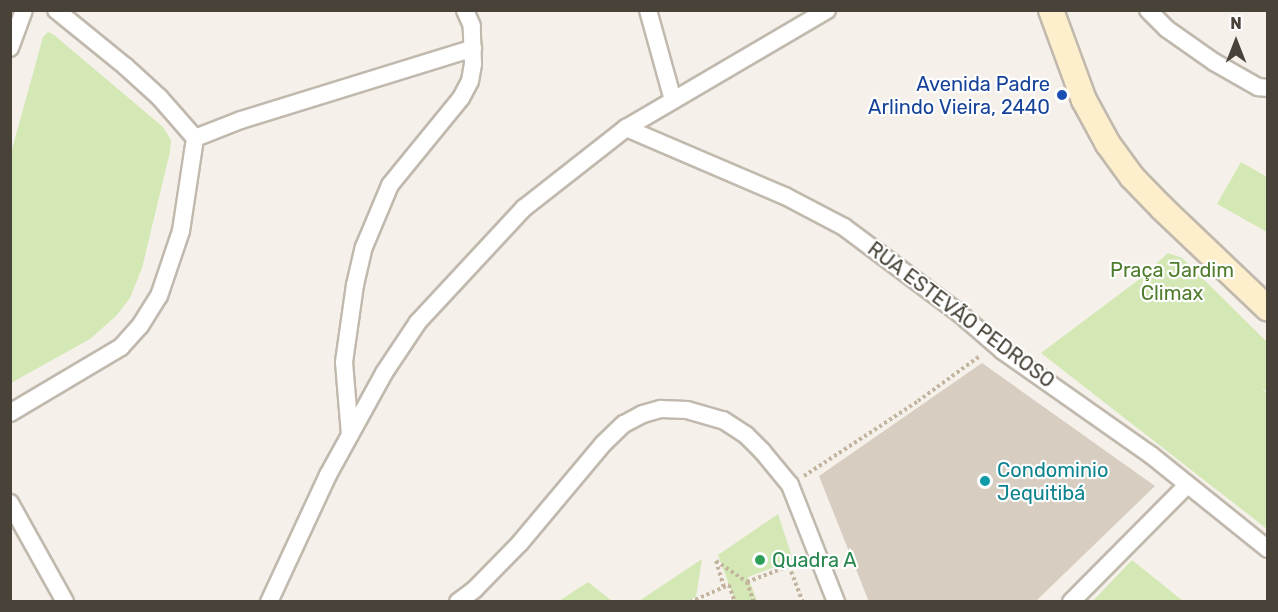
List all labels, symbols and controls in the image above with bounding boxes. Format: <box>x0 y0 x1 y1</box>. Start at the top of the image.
north arrow <box>1206 12 1266 72</box>
text: N <box>1230 14 1242 33</box>
place label: Avenida Padre Arlindo Vieira, 2440 <box>868 72 1050 119</box>
marker: Avenida Padre Arlindo Vieira, 2440 <box>1055 88 1069 102</box>
street label: RUA ESTEVÃO PEDROSO <box>863 237 1059 393</box>
park label: Praça Jardim Climax <box>1110 259 1234 306</box>
place label: Condominio Jequitibá <box>997 458 1108 505</box>
marker: Condominio Jequitibá <box>978 474 992 488</box>
place label: Quadra A <box>772 548 857 572</box>
marker: Quadra A <box>753 553 767 567</box>

